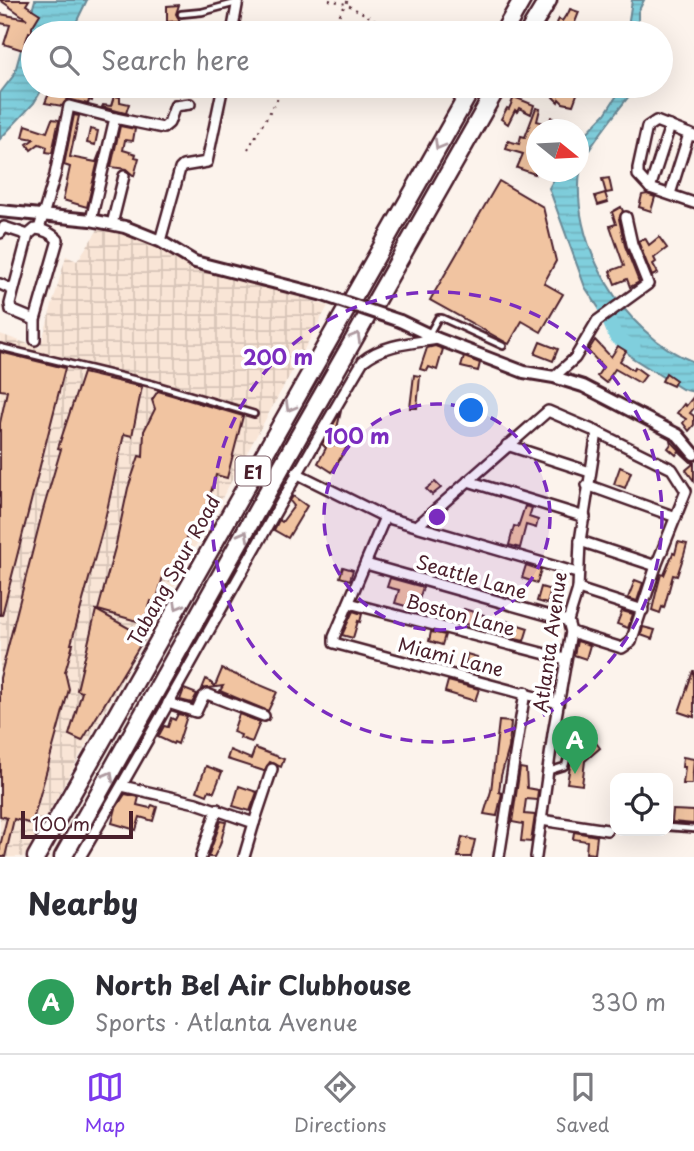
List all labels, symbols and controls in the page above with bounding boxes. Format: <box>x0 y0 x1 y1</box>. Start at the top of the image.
search box <box>21 21 673 98</box>
text: Search here <box>101 40 250 79</box>
icon: search <box>45 41 83 79</box>
north arrow <box>526 119 589 182</box>
one-way arrow <box>434 138 447 150</box>
one-way arrow <box>347 331 360 344</box>
text: 200 m <box>243 340 313 372</box>
your location <box>454 393 488 427</box>
one-way arrow <box>285 399 298 412</box>
text: 100 m <box>324 419 390 451</box>
road number: E1 <box>236 457 270 486</box>
street label: Tabang Spur Road <box>120 490 226 650</box>
centre of rings <box>425 505 449 529</box>
one-way arrow <box>236 529 249 542</box>
street label: Seattle Lane <box>413 547 531 605</box>
street label: Atlanta Avenue <box>525 570 573 714</box>
street label: Boston Lane <box>403 586 519 642</box>
one-way arrow <box>173 597 186 610</box>
street label: Miami Lane <box>395 629 507 683</box>
pin: A <box>552 716 598 774</box>
one-way arrow <box>101 771 114 783</box>
map controls <box>610 773 673 836</box>
button: locate <box>610 773 673 836</box>
scale bar <box>21 808 133 840</box>
text: 100 m <box>32 809 90 837</box>
text: Nearby <box>28 880 138 925</box>
text: North Bel Air Clubhouse <box>95 965 411 1004</box>
text: A <box>42 984 60 1019</box>
text: 330 m <box>590 984 666 1019</box>
text: Sports · Atlanta Avenue <box>95 1004 358 1039</box>
tab: Map <box>85 1068 125 1138</box>
tab: Directions <box>294 1068 387 1138</box>
tab: Saved <box>556 1068 609 1138</box>

